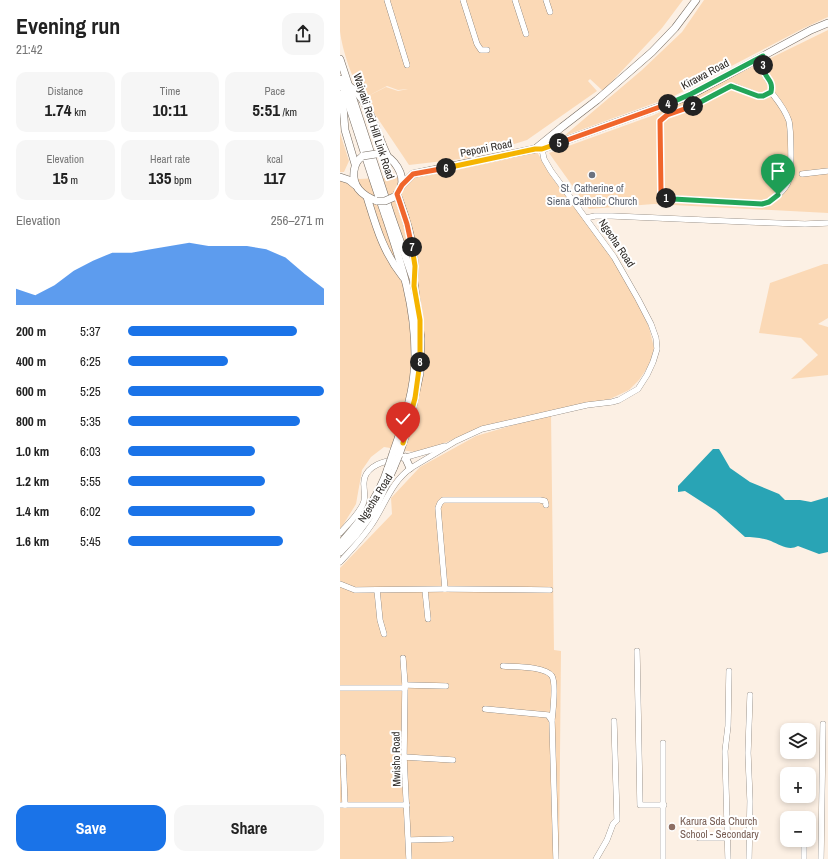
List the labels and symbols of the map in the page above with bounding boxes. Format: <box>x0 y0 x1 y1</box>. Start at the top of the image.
pin: 3 <box>753 55 773 75</box>
street label: Kirawa Road <box>679 56 731 92</box>
street label: Waiyaki Red Hill Link Road <box>350 71 398 181</box>
pin: 4 <box>658 94 678 114</box>
pin: 2 <box>683 96 703 116</box>
pin: 5 <box>549 133 569 153</box>
street label: Peponi Road <box>459 136 513 160</box>
pin <box>761 154 795 195</box>
pin: 6 <box>436 158 456 178</box>
marker: St. Catherine of Siena Catholic Church <box>587 170 597 180</box>
place label: St. Catherine of Siena Catholic Church <box>547 181 637 208</box>
pin: 1 <box>656 188 676 208</box>
street label: Ngecha Road <box>596 216 638 270</box>
pin: 7 <box>402 237 422 257</box>
pin: 8 <box>410 352 430 372</box>
pin <box>386 402 420 443</box>
street label: Ngecha Road <box>354 471 396 525</box>
street label: Mwisho Road <box>389 731 403 787</box>
place label: Karura Sda Church School - Secondary <box>680 814 759 841</box>
marker: Karura Sda Church School - Secondary <box>667 822 677 832</box>

